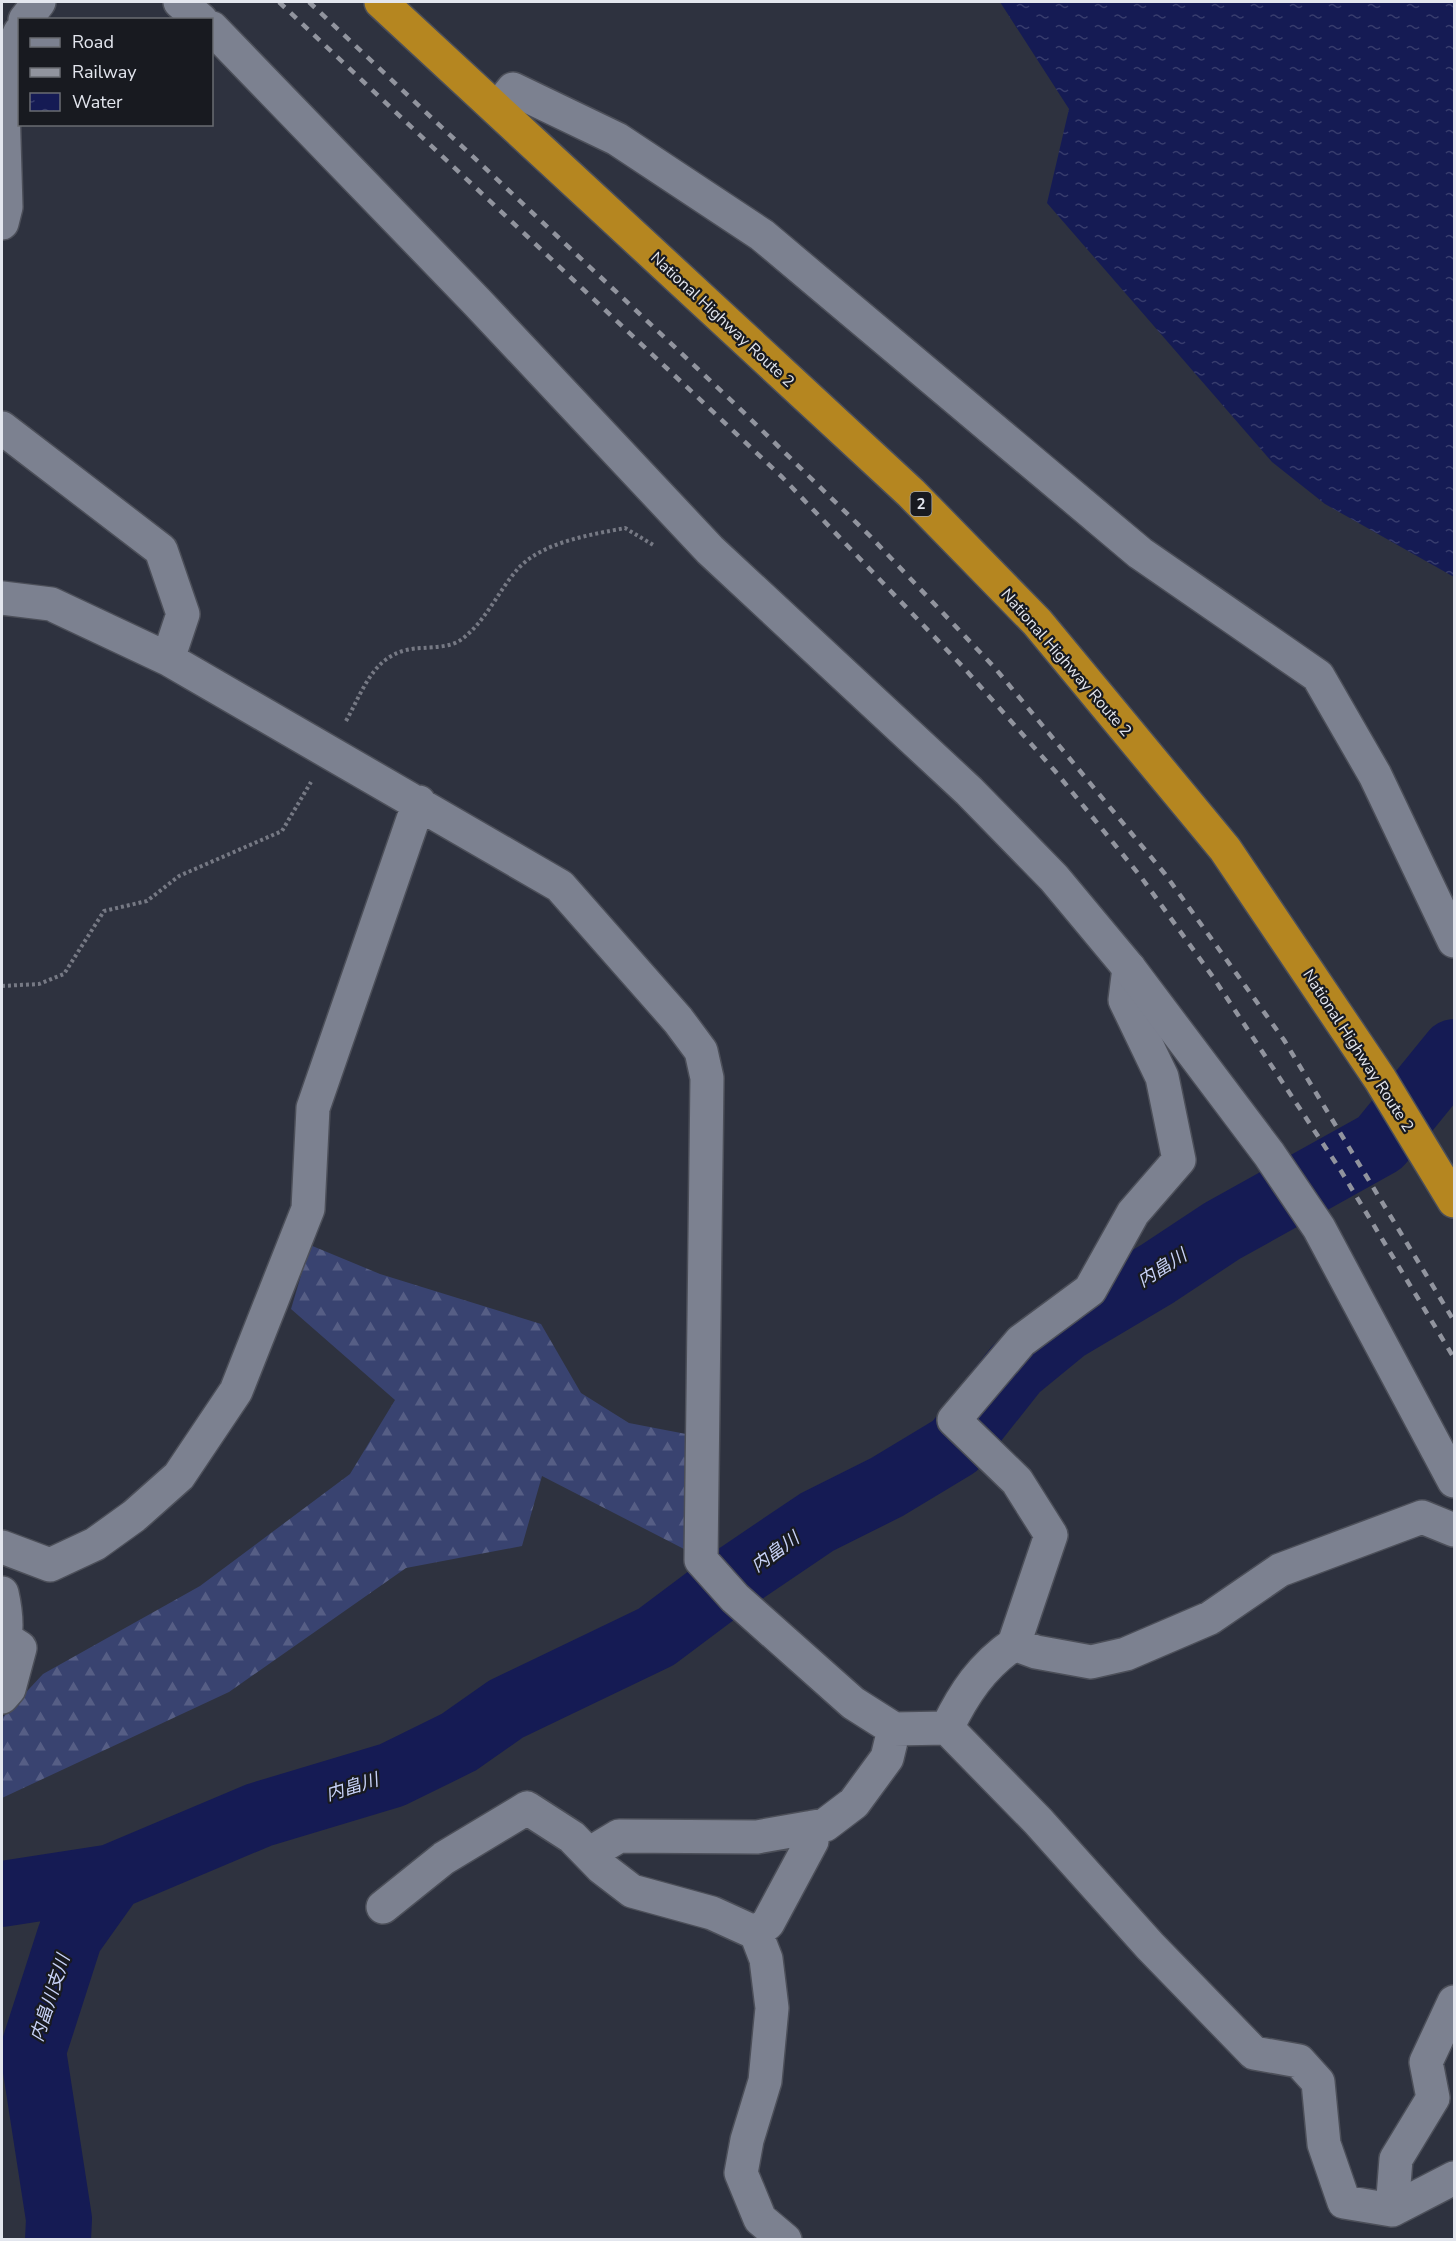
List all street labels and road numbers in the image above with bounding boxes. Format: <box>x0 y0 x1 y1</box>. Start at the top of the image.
street label: National Highway Route 2 <box>646 247 799 392</box>
road number: 2 <box>910 492 932 516</box>
street label: National Highway Route 2 <box>996 584 1137 741</box>
street label: National Highway Route 2 <box>1297 965 1419 1136</box>

